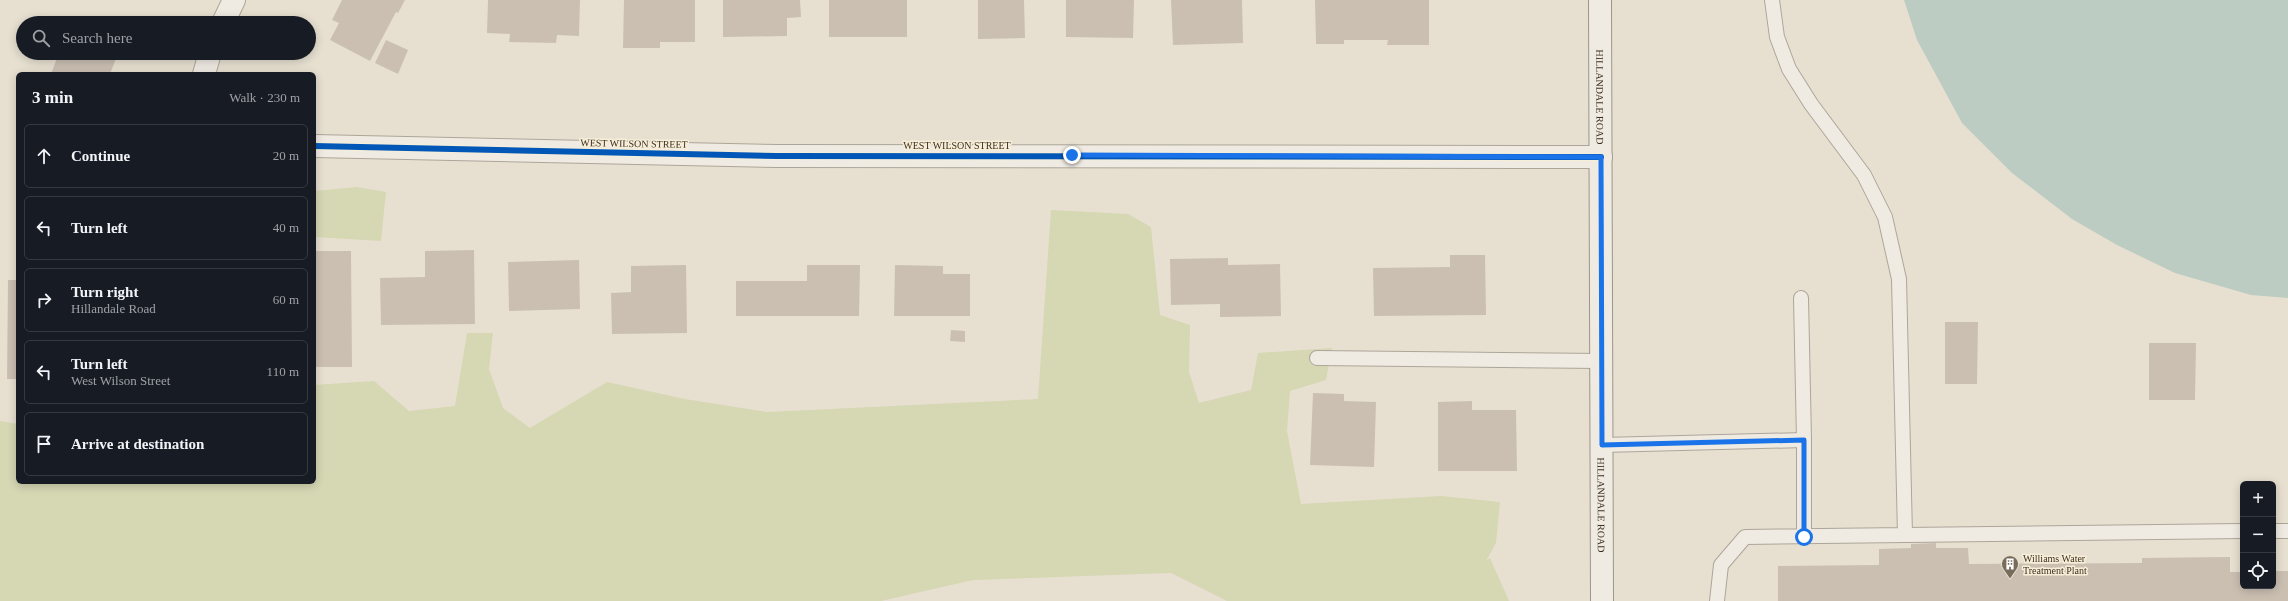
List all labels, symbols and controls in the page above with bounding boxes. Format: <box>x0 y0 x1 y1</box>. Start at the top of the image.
search box <box>16 16 316 60</box>
icon: search <box>30 27 52 49</box>
text: Search here <box>62 30 132 46</box>
street label: HILLANDALE ROAD <box>1594 50 1605 144</box>
text: 3 min <box>32 88 73 107</box>
text: Walk · 230 m <box>229 90 300 105</box>
street label: WEST WILSON STREET <box>580 137 688 150</box>
street label: WEST WILSON STREET <box>903 140 1011 151</box>
icon: ahead <box>33 145 55 167</box>
route end <box>1063 146 1081 164</box>
text: Continue <box>71 148 130 164</box>
text: 20 m <box>273 148 299 163</box>
icon: left <box>33 217 55 239</box>
text: Turn left <box>71 220 128 236</box>
text: 40 m <box>273 220 299 235</box>
text: Turn right <box>71 284 138 300</box>
icon: right <box>33 289 55 311</box>
text: 60 m <box>273 292 299 307</box>
text: Hillandale Road <box>71 301 156 316</box>
text: Turn left <box>71 356 128 372</box>
icon: left <box>33 361 55 383</box>
text: 110 m <box>267 364 299 379</box>
text: West Wilson Street <box>71 373 170 388</box>
icon: arrive <box>33 433 55 455</box>
text: Arrive at destination <box>71 436 204 452</box>
street label: HILLANDALE ROAD <box>1596 458 1607 552</box>
map controls <box>2240 481 2276 589</box>
button: + <box>2240 481 2276 517</box>
button: − <box>2240 517 2276 553</box>
route start <box>1795 528 1813 546</box>
place label: Williams Water Treatment Plant <box>2023 553 2087 576</box>
button: locate <box>2240 553 2276 589</box>
building icon: Williams Water Treatment Plant <box>2000 554 2020 579</box>

